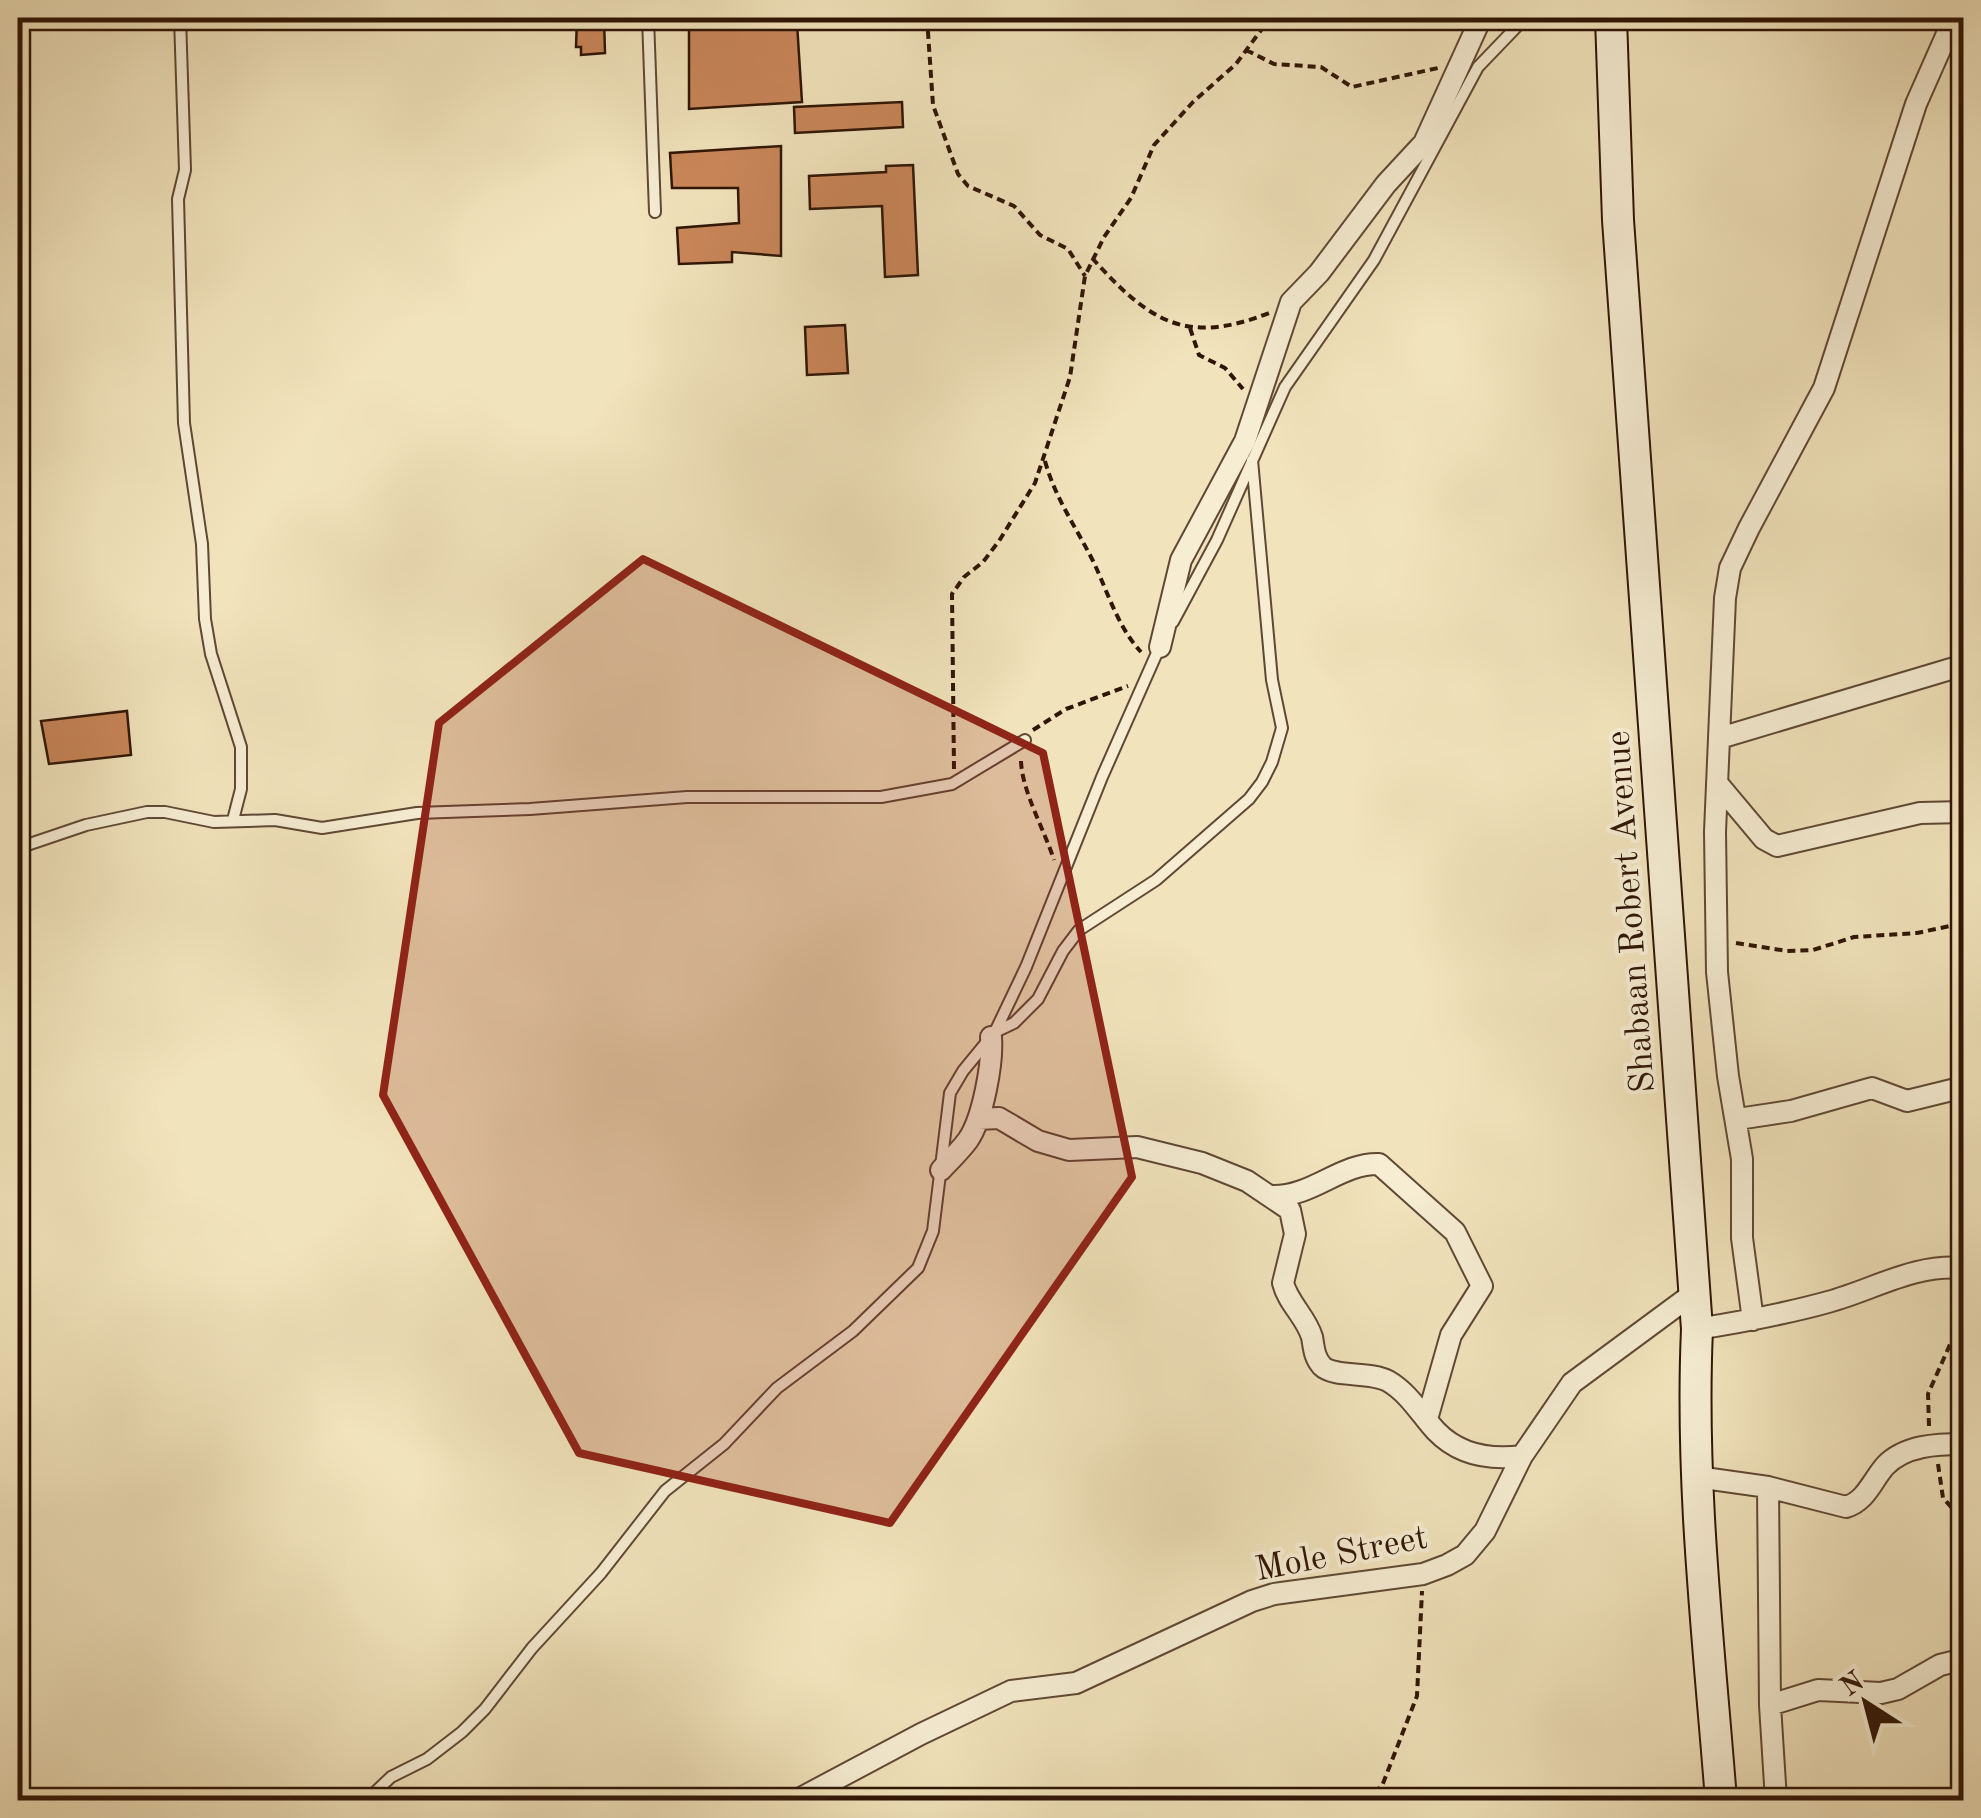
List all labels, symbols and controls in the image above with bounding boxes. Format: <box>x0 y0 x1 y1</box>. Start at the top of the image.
street label: Shabaan Robert Avenue <box>1601 729 1662 1094</box>
street label: Mole Street <box>1252 1521 1431 1588</box>
north arrow <box>1816 1653 1916 1753</box>
text: N <box>1836 1667 1870 1703</box>

